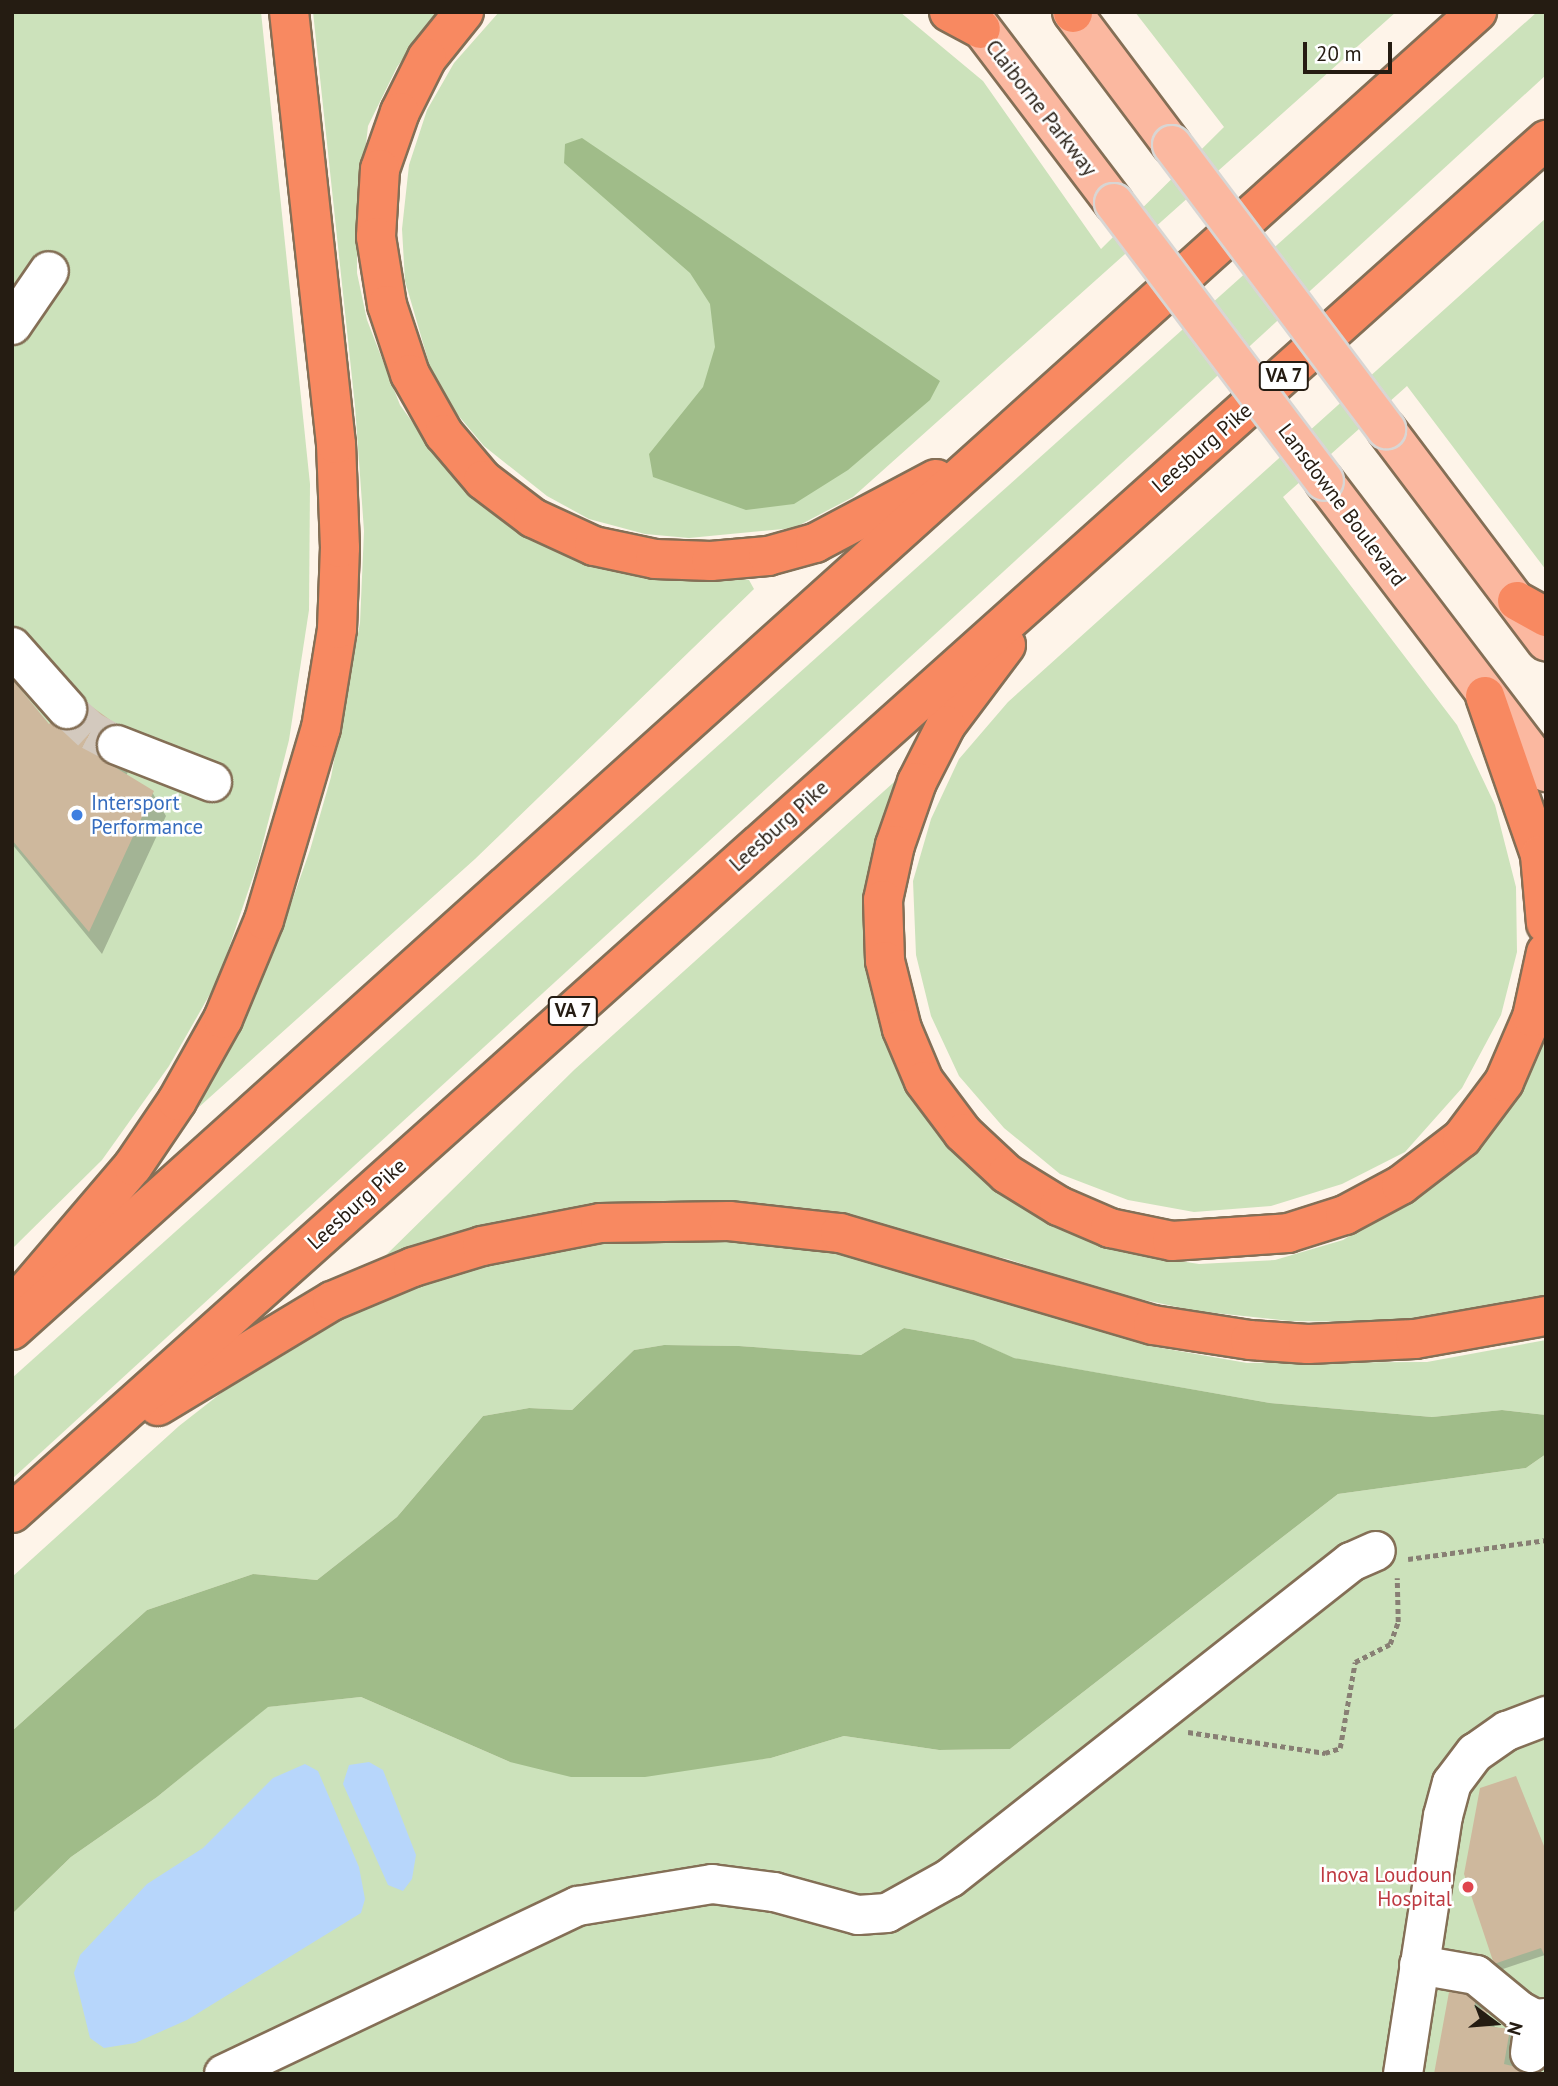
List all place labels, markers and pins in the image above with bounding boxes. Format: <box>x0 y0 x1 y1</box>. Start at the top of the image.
place label: Intersport Performance <box>91 790 203 840</box>
marker: Intersport Performance <box>69 807 85 823</box>
place label: Inova Loudoun Hospital <box>1320 1862 1452 1912</box>
marker: Inova Loudoun Hospital <box>1458 1877 1478 1897</box>

